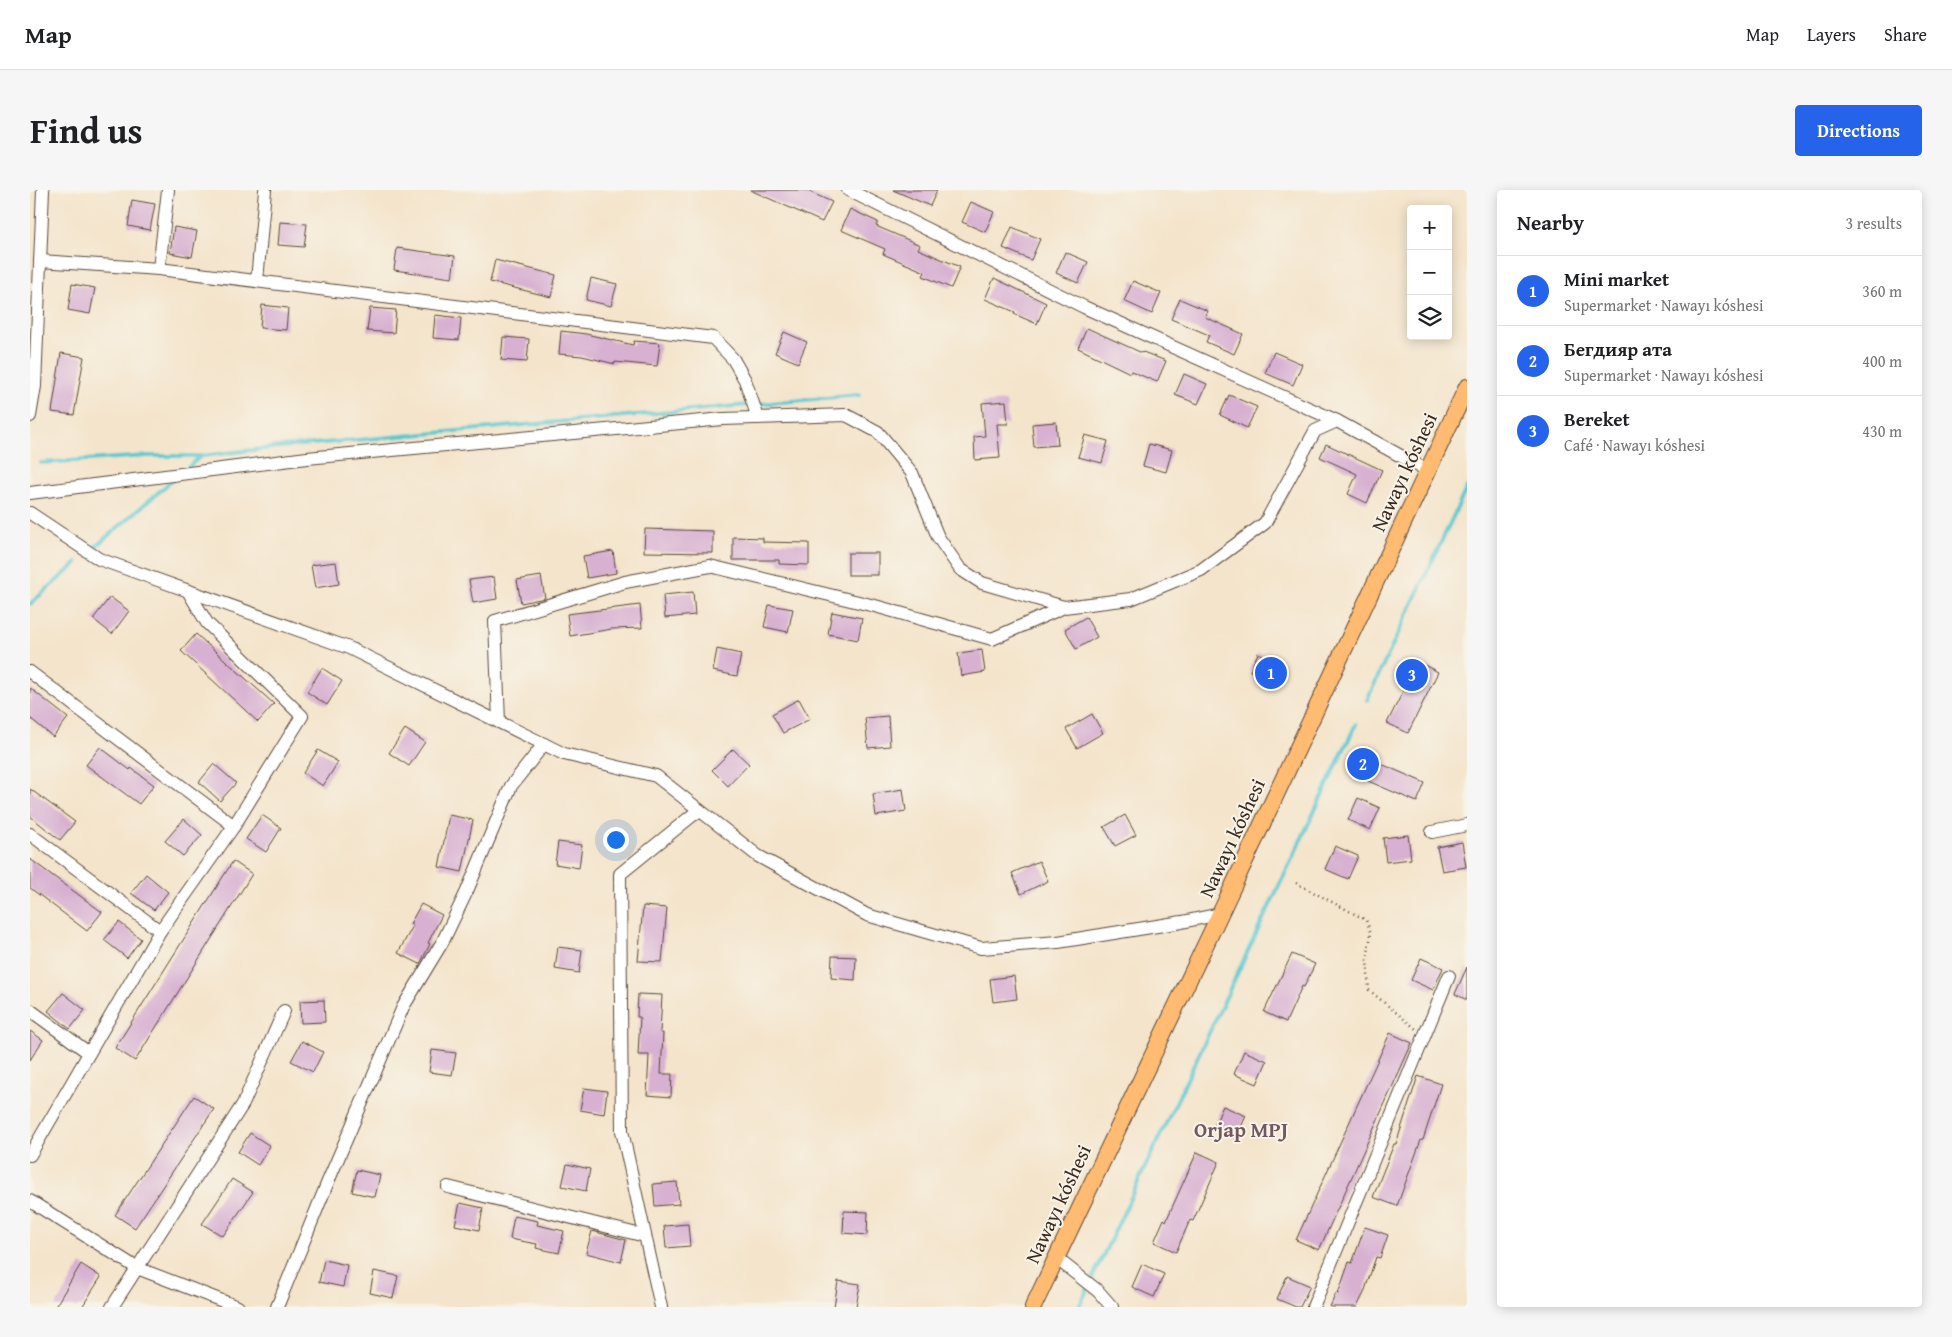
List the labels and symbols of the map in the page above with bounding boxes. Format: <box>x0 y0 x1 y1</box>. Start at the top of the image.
street label: Nawayı kóshesi <box>1363 407 1444 536</box>
pin: 1 <box>1255 654 1287 692</box>
pin: 3 <box>1396 656 1428 694</box>
pin: 2 <box>1347 745 1379 783</box>
street label: Nawayı kóshesi <box>1191 773 1272 902</box>
your location <box>603 827 629 853</box>
district label: Orjap MPJ <box>1194 1114 1288 1145</box>
street label: Nawayı kóshesi <box>1017 1139 1098 1268</box>

